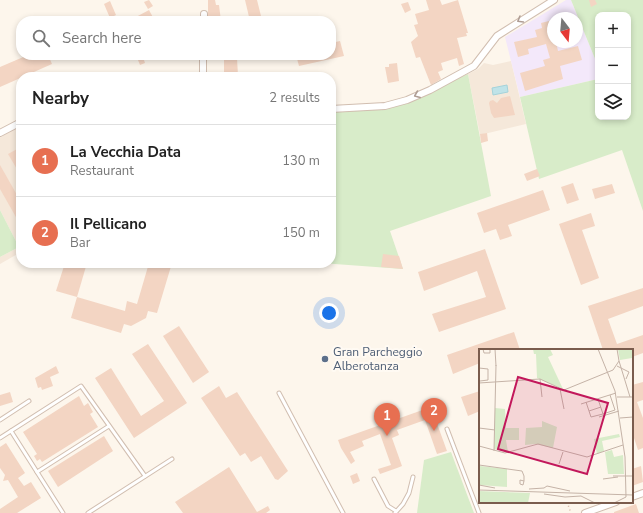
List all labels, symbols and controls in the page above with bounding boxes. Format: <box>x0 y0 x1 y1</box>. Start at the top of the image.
north arrow <box>547 12 583 48</box>
map controls <box>595 12 631 120</box>
button: + <box>595 12 631 48</box>
search box <box>16 16 336 60</box>
one-way arrow <box>517 16 524 23</box>
icon: search <box>30 27 52 49</box>
text: Search here <box>62 28 142 48</box>
button: − <box>595 48 631 84</box>
button: layers <box>595 84 631 120</box>
text: Nearby <box>32 87 89 110</box>
text: 2 results <box>269 89 320 107</box>
one-way arrow <box>414 91 421 99</box>
text: La Vecchia Data <box>70 142 181 162</box>
text: 1 <box>41 152 49 170</box>
text: 130 m <box>282 152 320 170</box>
text: Restaurant <box>70 162 134 180</box>
text: Il Pellicano <box>70 214 147 234</box>
text: 2 <box>41 224 49 242</box>
text: 150 m <box>282 224 320 242</box>
text: Bar <box>70 234 90 252</box>
your location <box>319 303 339 323</box>
place label: Gran Parcheggio Alberotanza <box>333 344 423 374</box>
inset map <box>479 349 633 503</box>
marker: Gran Parcheggio Alberotanza <box>320 354 330 364</box>
pin: 2 <box>421 398 447 431</box>
pin: 1 <box>374 403 400 436</box>

